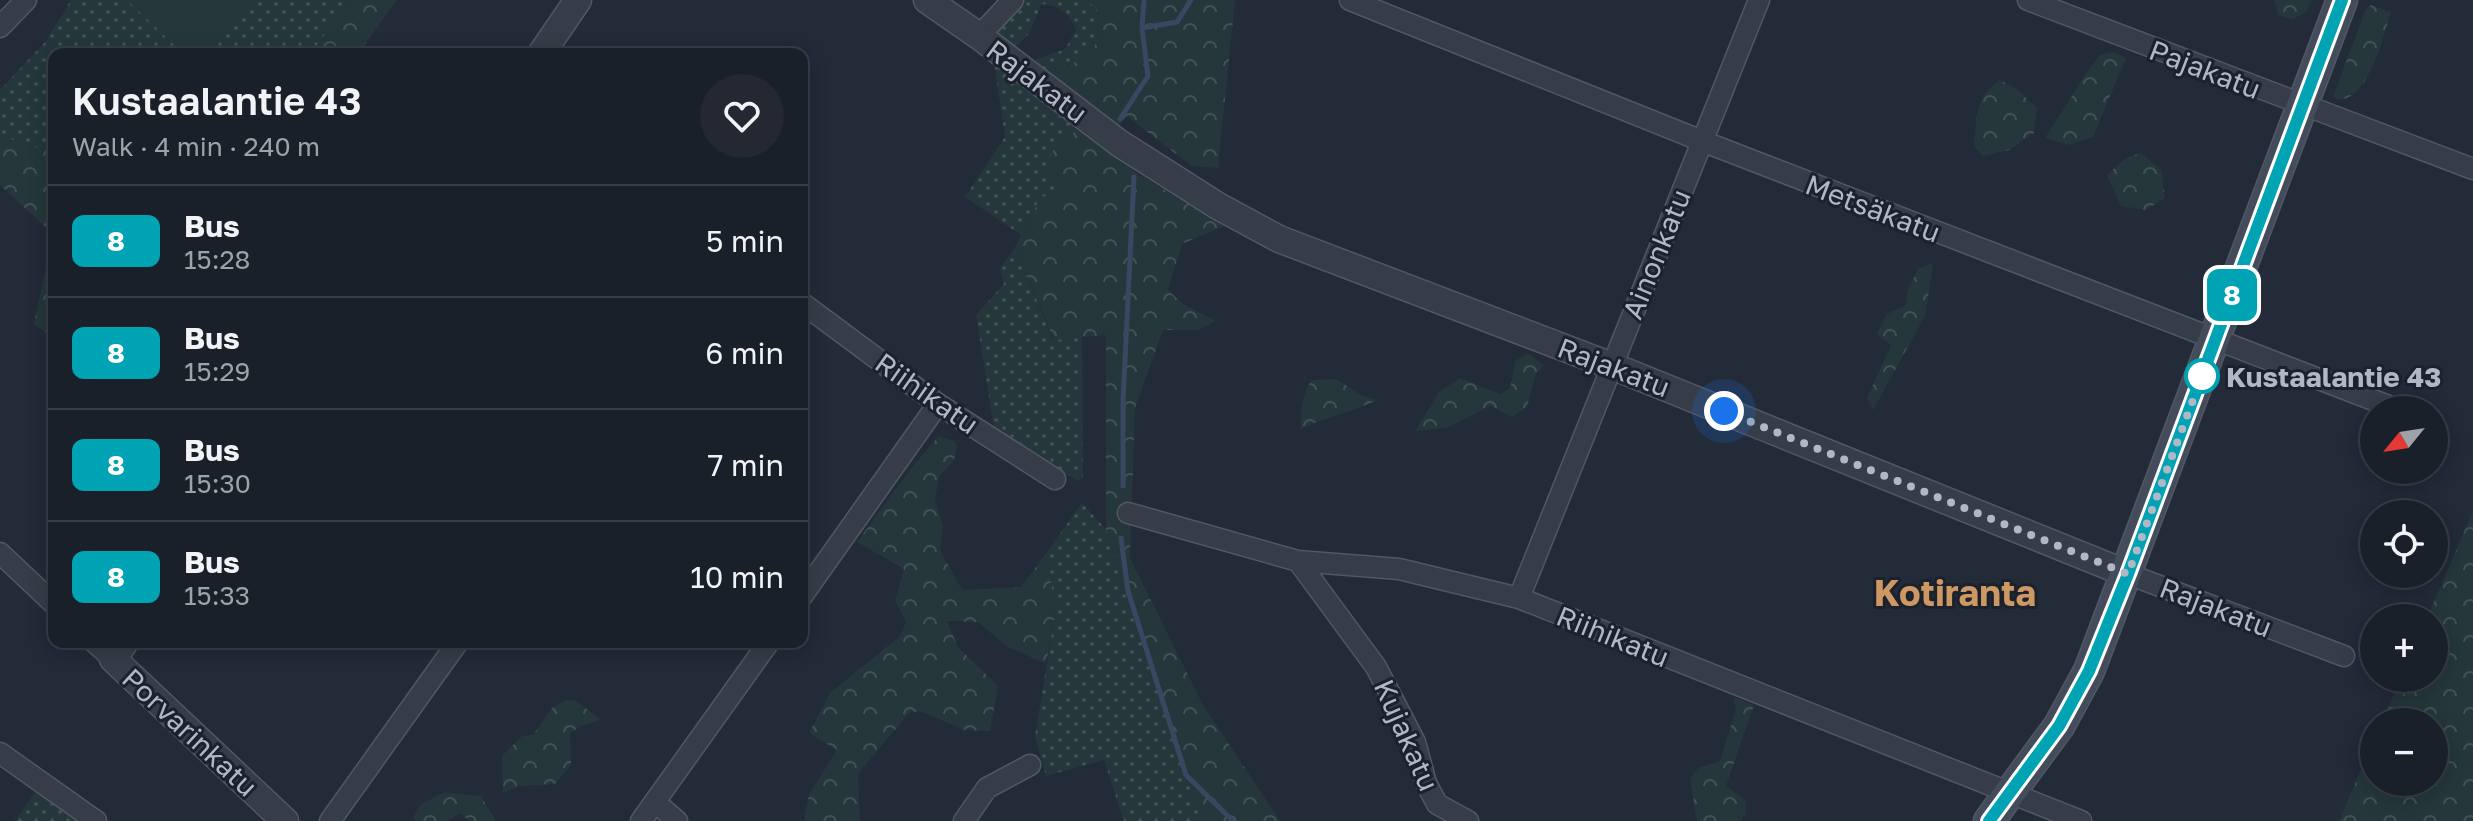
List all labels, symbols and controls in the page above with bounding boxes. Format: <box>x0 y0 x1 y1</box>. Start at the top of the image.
street label: Rajakatu <box>980 33 1094 129</box>
street label: Pajakatu <box>2145 33 2265 105</box>
button: heart <box>700 74 784 158</box>
text: Kustaalantie 43 <box>72 78 362 123</box>
text: Walk · 4 min · 240 m <box>72 131 320 162</box>
street label: Metsäkatu <box>1801 167 1945 249</box>
street label: Ainonkatu <box>1615 184 1697 324</box>
text: Bus <box>184 208 240 244</box>
text: 5 min <box>706 223 784 259</box>
text: 8 <box>107 224 125 257</box>
text: 15:28 <box>184 244 250 275</box>
line badge: 8 <box>2206 269 2258 321</box>
text: 8 <box>2223 278 2241 311</box>
text: Bus <box>184 320 240 356</box>
street label: Rajakatu <box>1553 331 1675 403</box>
text: 6 min <box>705 335 784 371</box>
text: 8 <box>107 336 125 369</box>
street label: Riihikatu <box>869 346 985 440</box>
text: 15:29 <box>184 356 250 387</box>
marker: Kustaalantie 43 <box>2185 359 2219 393</box>
place label: Kustaalantie 43 <box>2226 360 2441 393</box>
your location <box>1704 391 1744 431</box>
north arrow <box>2360 396 2448 484</box>
map controls <box>2360 396 2448 796</box>
text: Bus <box>184 432 240 468</box>
text: 7 min <box>708 447 784 483</box>
text: 8 <box>107 448 125 481</box>
text: 15:30 <box>184 468 251 499</box>
button: locate <box>2360 500 2448 588</box>
text: Bus <box>184 544 240 580</box>
text: 10 min <box>690 559 784 595</box>
text: 8 <box>107 560 125 593</box>
district label: Kotiranta <box>1874 571 2036 614</box>
street label: Rajakatu <box>2155 571 2277 643</box>
text: 15:33 <box>184 580 250 611</box>
street label: Riihikatu <box>1552 599 1674 673</box>
button: + <box>2360 604 2448 692</box>
street label: Porvarinkatu <box>116 661 264 803</box>
street label: Kujakatu <box>1368 674 1446 796</box>
button: − <box>2360 708 2448 796</box>

